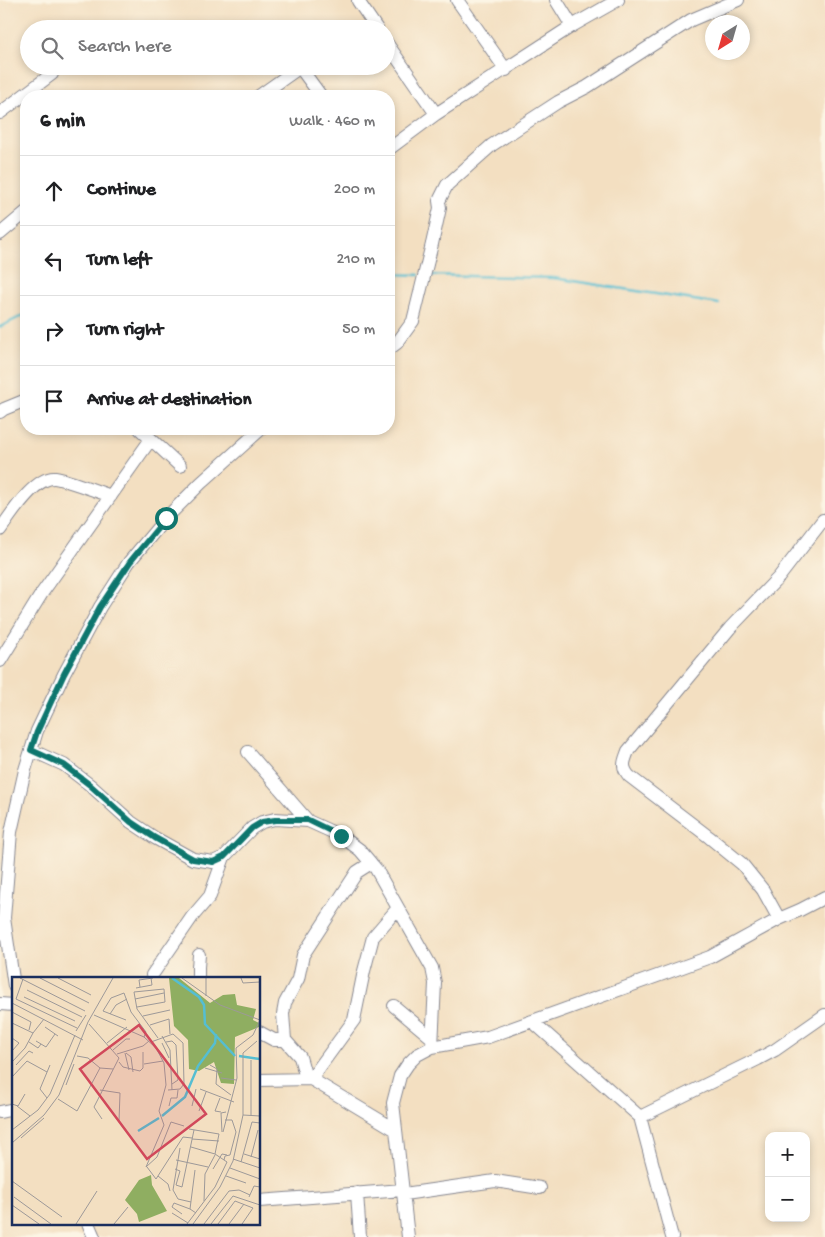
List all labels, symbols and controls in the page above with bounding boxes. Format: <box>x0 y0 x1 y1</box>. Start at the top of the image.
north arrow <box>705 15 750 60</box>
search box <box>20 20 395 75</box>
icon: search <box>38 34 66 62</box>
text: Search here <box>78 36 172 59</box>
text: 6 min <box>40 110 85 135</box>
text: Walk · 460 m <box>289 113 375 132</box>
icon: ahead <box>40 177 68 205</box>
text: Continue <box>87 179 156 202</box>
text: 200 m <box>334 181 375 200</box>
icon: left <box>40 247 68 275</box>
text: Turn left <box>87 249 151 272</box>
text: 210 m <box>336 251 375 270</box>
icon: right <box>40 317 68 345</box>
text: Turn right <box>87 319 163 342</box>
text: 50 m <box>342 321 375 340</box>
icon: arrive <box>40 387 68 415</box>
text: Arrive at destination <box>87 389 251 412</box>
route start <box>155 507 178 530</box>
route end <box>330 825 353 848</box>
inset map <box>12 977 260 1224</box>
map controls <box>765 1132 810 1222</box>
button: + <box>765 1132 810 1177</box>
button: − <box>765 1177 810 1222</box>

